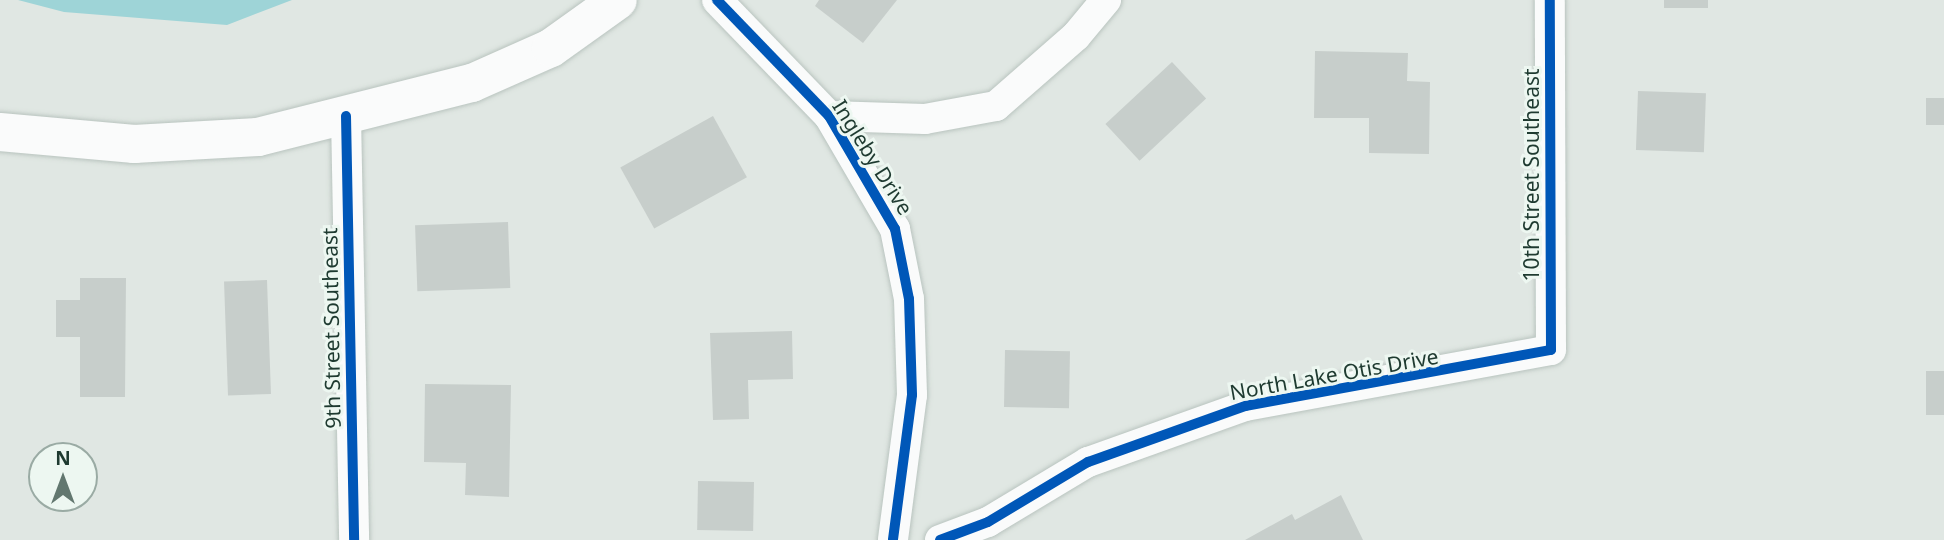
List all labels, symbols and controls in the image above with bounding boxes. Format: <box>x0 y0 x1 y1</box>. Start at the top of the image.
street label: 10th Street Southeast <box>1518 68 1544 282</box>
street label: Ingleby Drive <box>828 95 918 219</box>
street label: 9th Street Southeast <box>317 227 345 429</box>
street label: North Lake Otis Drive <box>1228 343 1440 405</box>
north arrow <box>28 442 98 512</box>
text: N <box>55 445 71 471</box>

